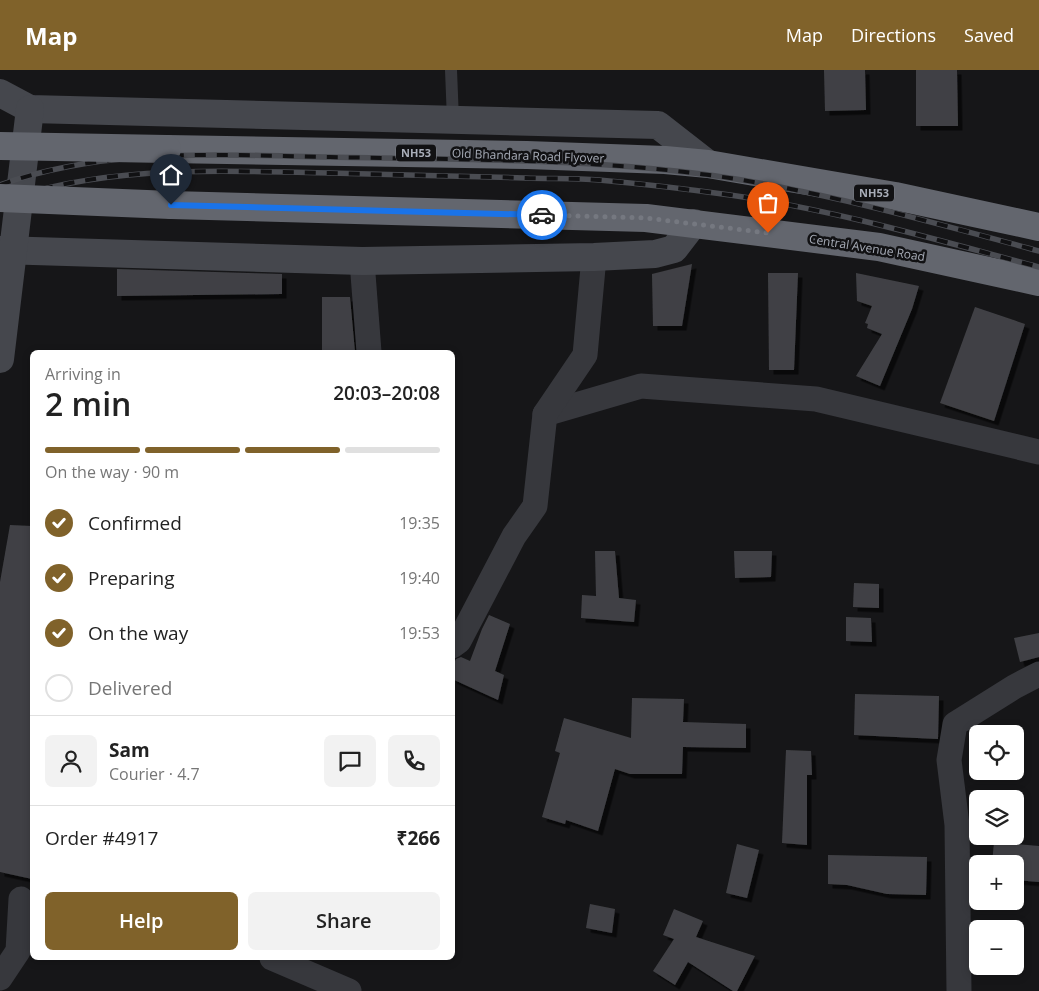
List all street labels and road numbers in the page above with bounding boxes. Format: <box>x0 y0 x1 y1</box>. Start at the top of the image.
street label: Old Bhandara Road Flyover <box>452 144 605 167</box>
road number: NH53 <box>396 145 436 162</box>
road number: NH53 <box>854 185 894 202</box>
street label: Central Avenue Road <box>808 230 926 265</box>

